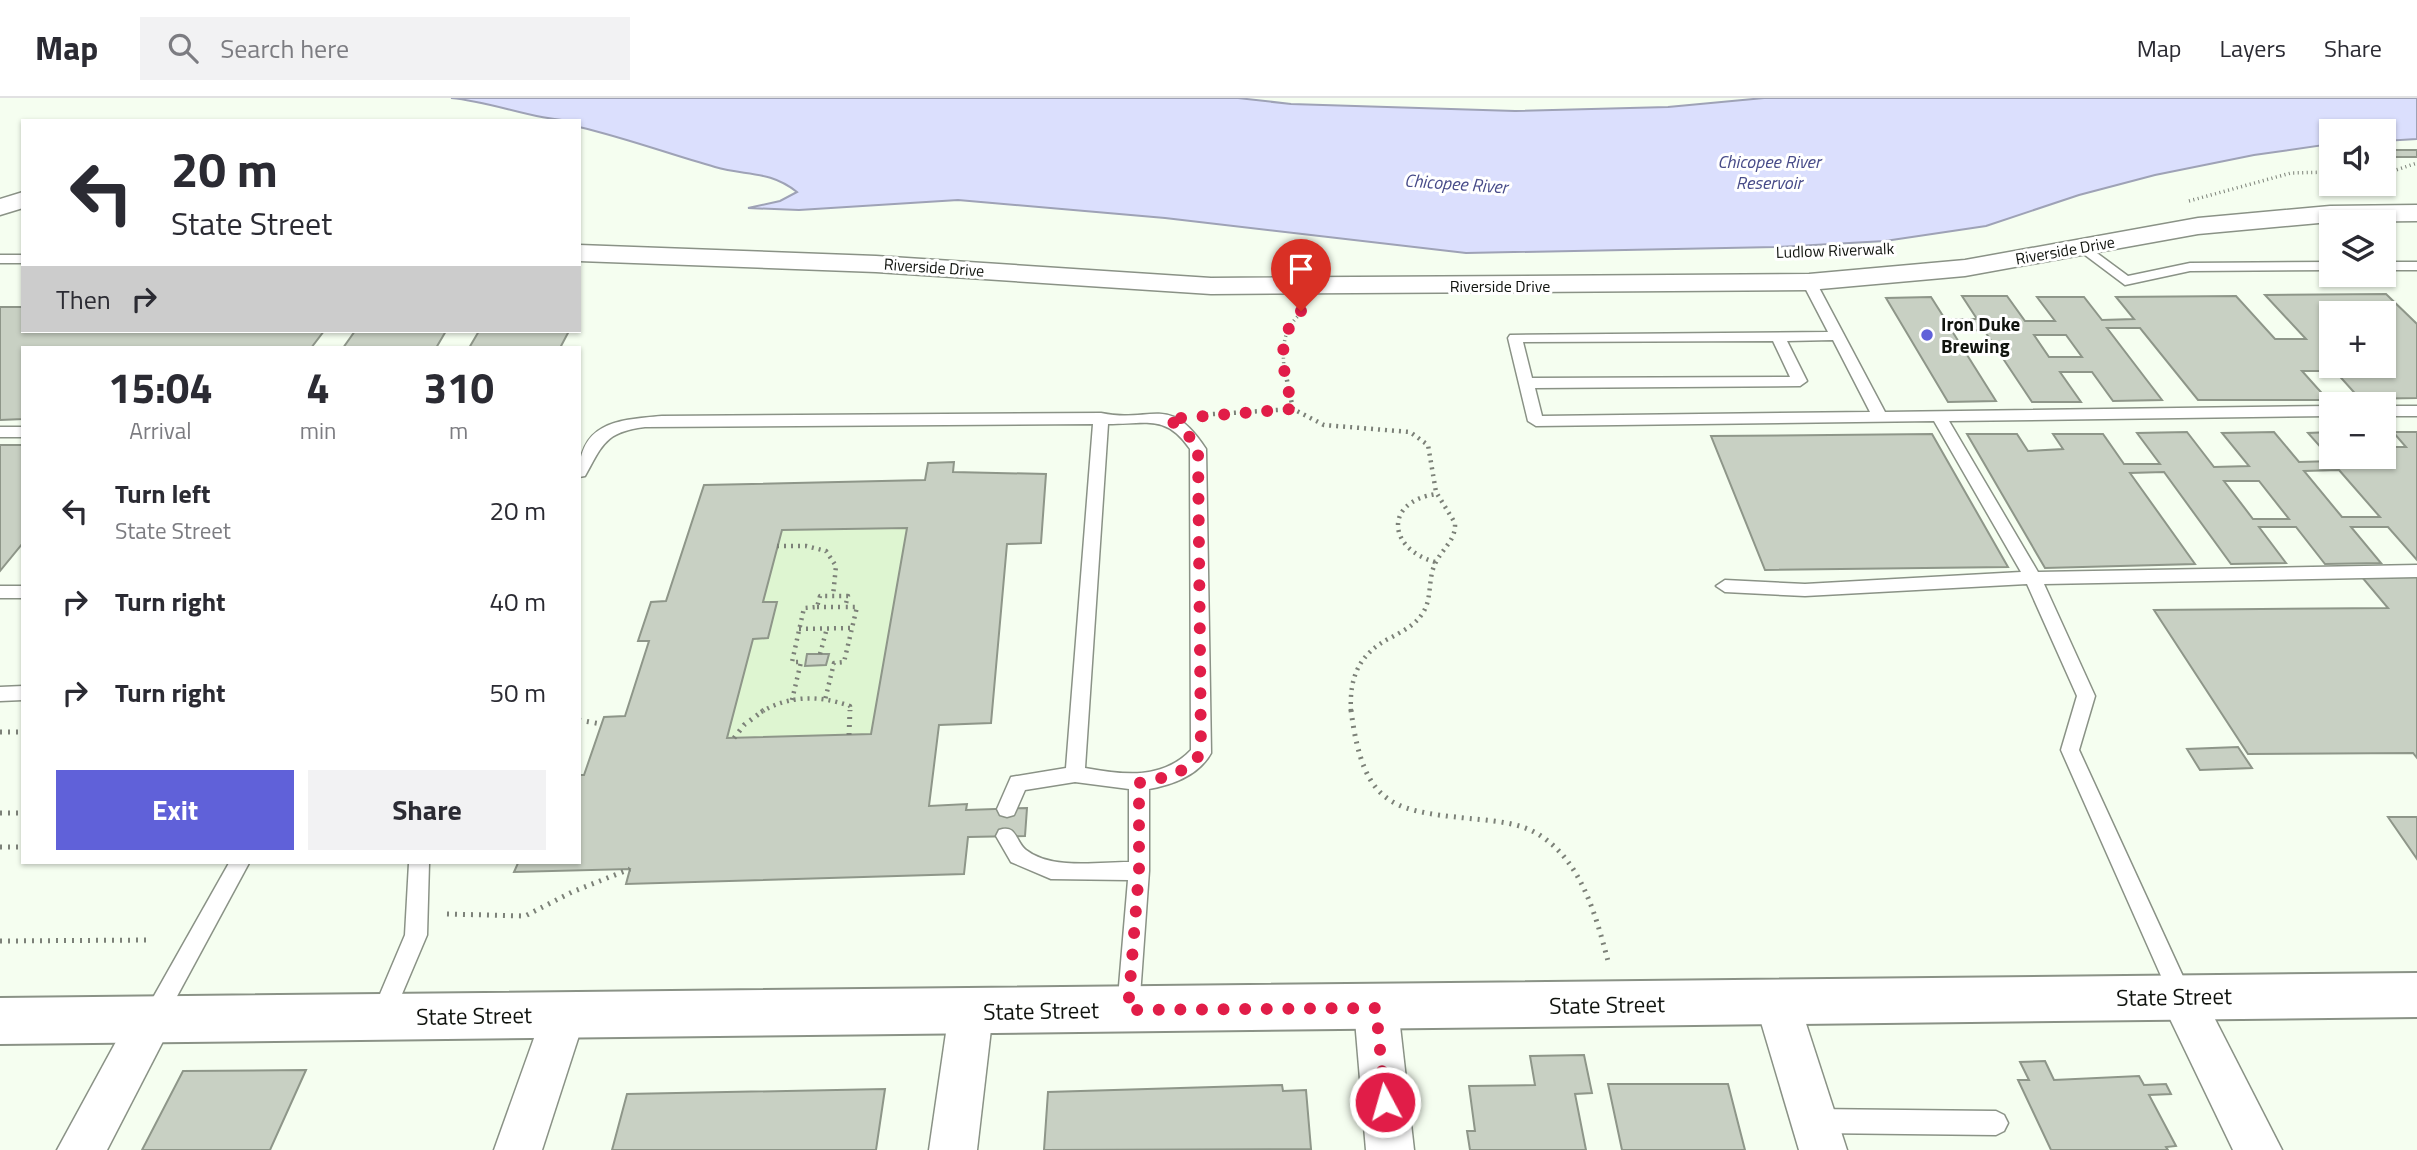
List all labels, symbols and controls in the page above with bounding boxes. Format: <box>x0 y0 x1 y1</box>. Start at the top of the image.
search box <box>140 17 630 80</box>
text: Map <box>35 23 98 73</box>
icon: search <box>164 29 202 67</box>
text: Search here <box>220 29 349 68</box>
text: Map <box>2137 30 2182 66</box>
text: Layers <box>2220 30 2286 66</box>
text: Share <box>2324 30 2382 66</box>
map controls <box>2319 119 2396 469</box>
button: sound <box>2319 119 2396 196</box>
text: 20 m <box>171 131 278 206</box>
icon: left <box>56 147 147 238</box>
water label: Chicopee River Reservoir <box>1717 148 1823 196</box>
water label: Chicopee River <box>1404 166 1511 201</box>
text: State Street <box>171 199 332 247</box>
button: layers <box>2319 210 2396 287</box>
street label: Riverside Drive <box>2013 229 2117 271</box>
street label: Ludlow Riverwalk <box>1775 236 1895 264</box>
pin <box>1271 239 1331 311</box>
icon: arrive <box>1282 250 1320 288</box>
street label: Riverside Drive <box>883 252 985 282</box>
street label: Riverside Drive <box>1450 274 1550 298</box>
text: Then <box>56 280 111 319</box>
icon: right <box>125 280 163 318</box>
button: + <box>2319 301 2396 378</box>
place label: Iron Duke Brewing <box>1941 309 2021 360</box>
marker: Iron Duke Brewing <box>1919 327 1935 343</box>
text: 15:04 <box>108 355 213 419</box>
text: 4 <box>306 355 330 419</box>
text: 310 <box>423 355 494 419</box>
button: − <box>2319 392 2396 469</box>
text: Arrival <box>129 413 192 448</box>
text: min <box>300 413 336 448</box>
text: m <box>449 413 468 448</box>
text: Turn left <box>115 474 210 513</box>
text: 20 m <box>489 491 546 530</box>
icon: left <box>56 492 94 530</box>
text: State Street <box>115 513 231 548</box>
text: Turn right <box>115 582 226 621</box>
text: 40 m <box>489 582 546 621</box>
icon: right <box>56 583 94 621</box>
text: Turn right <box>115 673 226 712</box>
text: 50 m <box>489 673 546 712</box>
icon: right <box>56 674 94 712</box>
button: Exit <box>56 770 294 850</box>
button: Share <box>308 770 546 850</box>
street label: State Street <box>2116 978 2232 1015</box>
street label: State Street <box>1549 986 1665 1023</box>
street label: State Street <box>983 992 1099 1029</box>
street label: State Street <box>416 997 532 1034</box>
position arrow <box>1348 1065 1422 1139</box>

